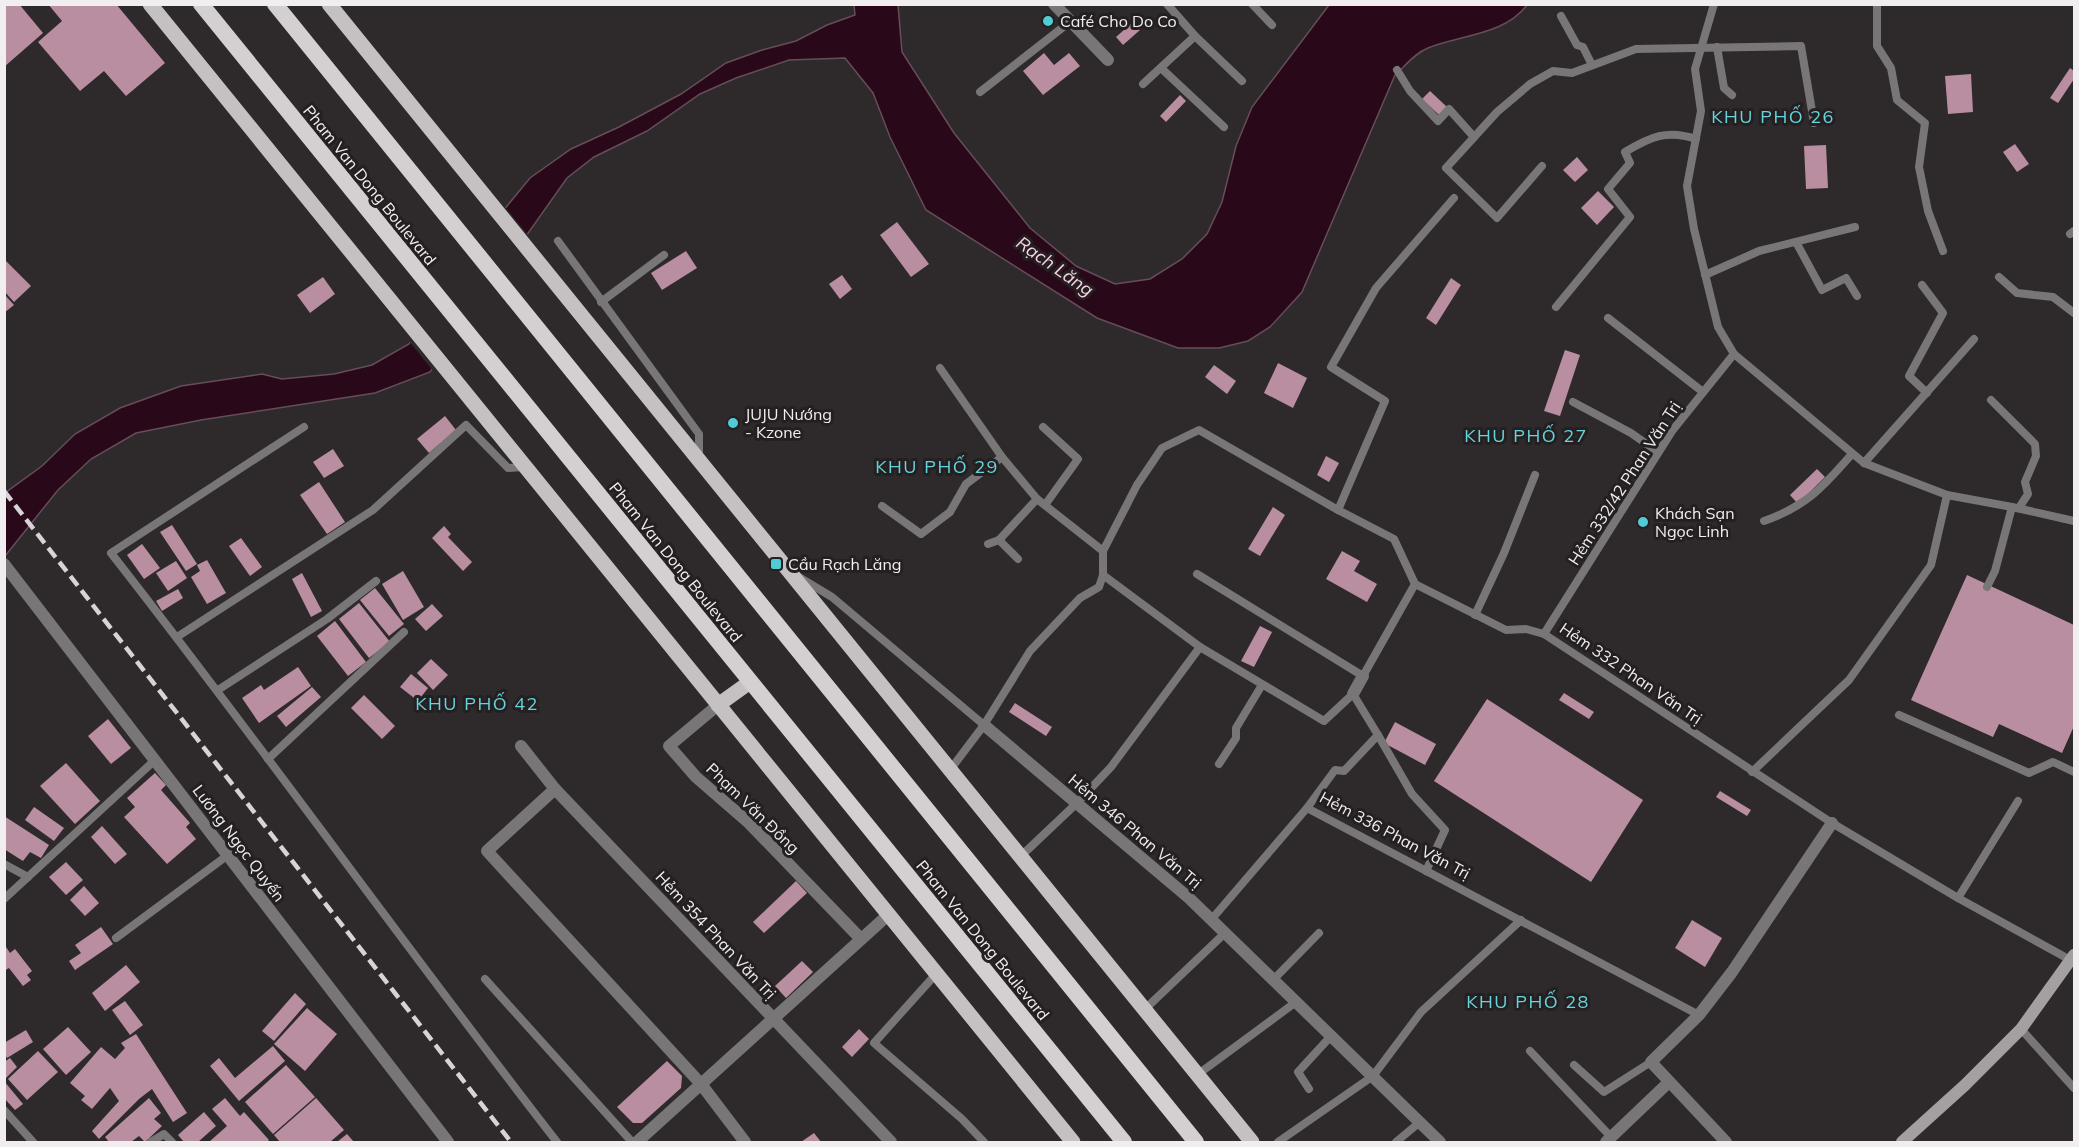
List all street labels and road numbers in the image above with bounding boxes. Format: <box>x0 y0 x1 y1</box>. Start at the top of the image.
street label: Pham Van Dong Boulevard <box>299 101 441 269</box>
street label: Hẻm 332/42 Phan Văn Trị <box>1564 397 1684 569</box>
street label: Pham Van Dong Boulevard <box>605 478 747 646</box>
street label: Hẻm 332 Phan Văn Trị <box>1556 618 1706 728</box>
street label: Phạm Văn Đồng <box>702 758 804 858</box>
street label: Hẻm 346 Phan Văn Trị <box>1064 770 1206 892</box>
street label: Lương Ngọc Quyến <box>189 781 289 905</box>
street label: Hẻm 336 Phan Văn Trị <box>1316 787 1474 883</box>
street label: Pham Van Dong Boulevard <box>912 856 1054 1024</box>
street label: Hẻm 354 Phan Văn Trị <box>652 867 780 1003</box>

